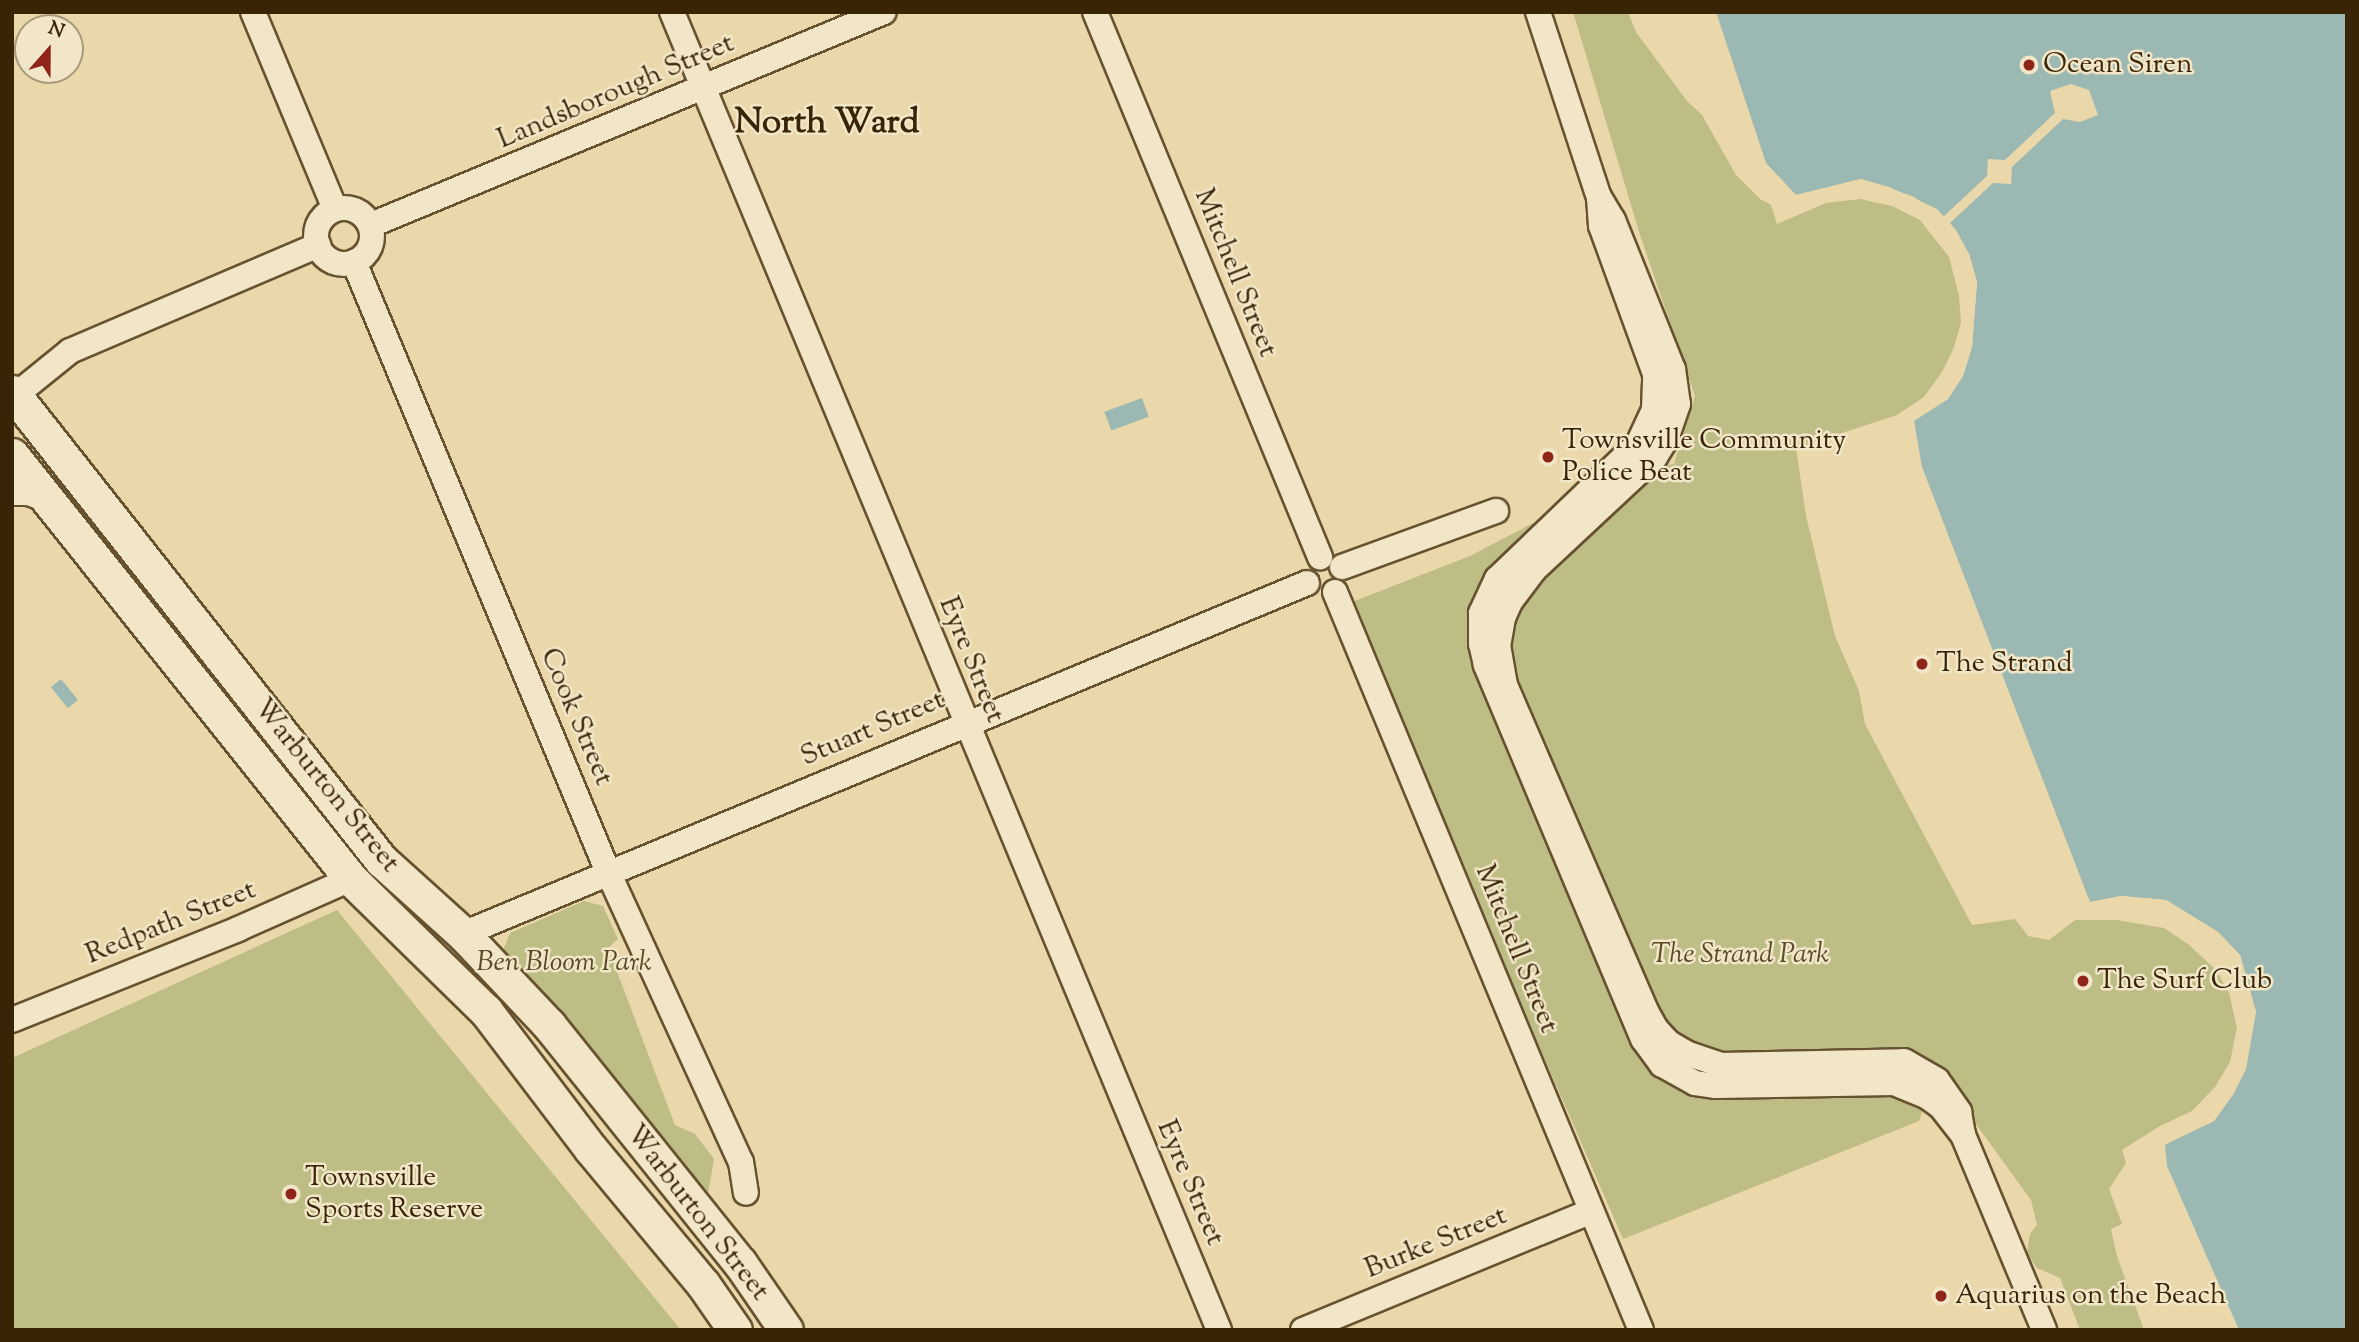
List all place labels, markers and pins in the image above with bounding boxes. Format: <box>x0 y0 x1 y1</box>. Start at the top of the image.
place label: Ocean Siren <box>2043 48 2193 82</box>
marker: Ocean Siren <box>2021 57 2037 73</box>
place label: Townsville Community Police Beat <box>1562 424 1846 490</box>
marker: Townsville Community Police Beat <box>1540 449 1556 465</box>
place label: The Strand <box>1936 647 2073 681</box>
marker: The Strand <box>1914 656 1930 672</box>
place label: The Surf Club <box>2097 964 2272 998</box>
marker: The Surf Club <box>2075 973 2091 989</box>
place label: Townsville Sports Reserve <box>305 1161 483 1227</box>
marker: Townsville Sports Reserve <box>283 1186 299 1202</box>
place label: Aquarius on the Beach <box>1955 1279 2227 1313</box>
marker: Aquarius on the Beach <box>1933 1288 1949 1304</box>

